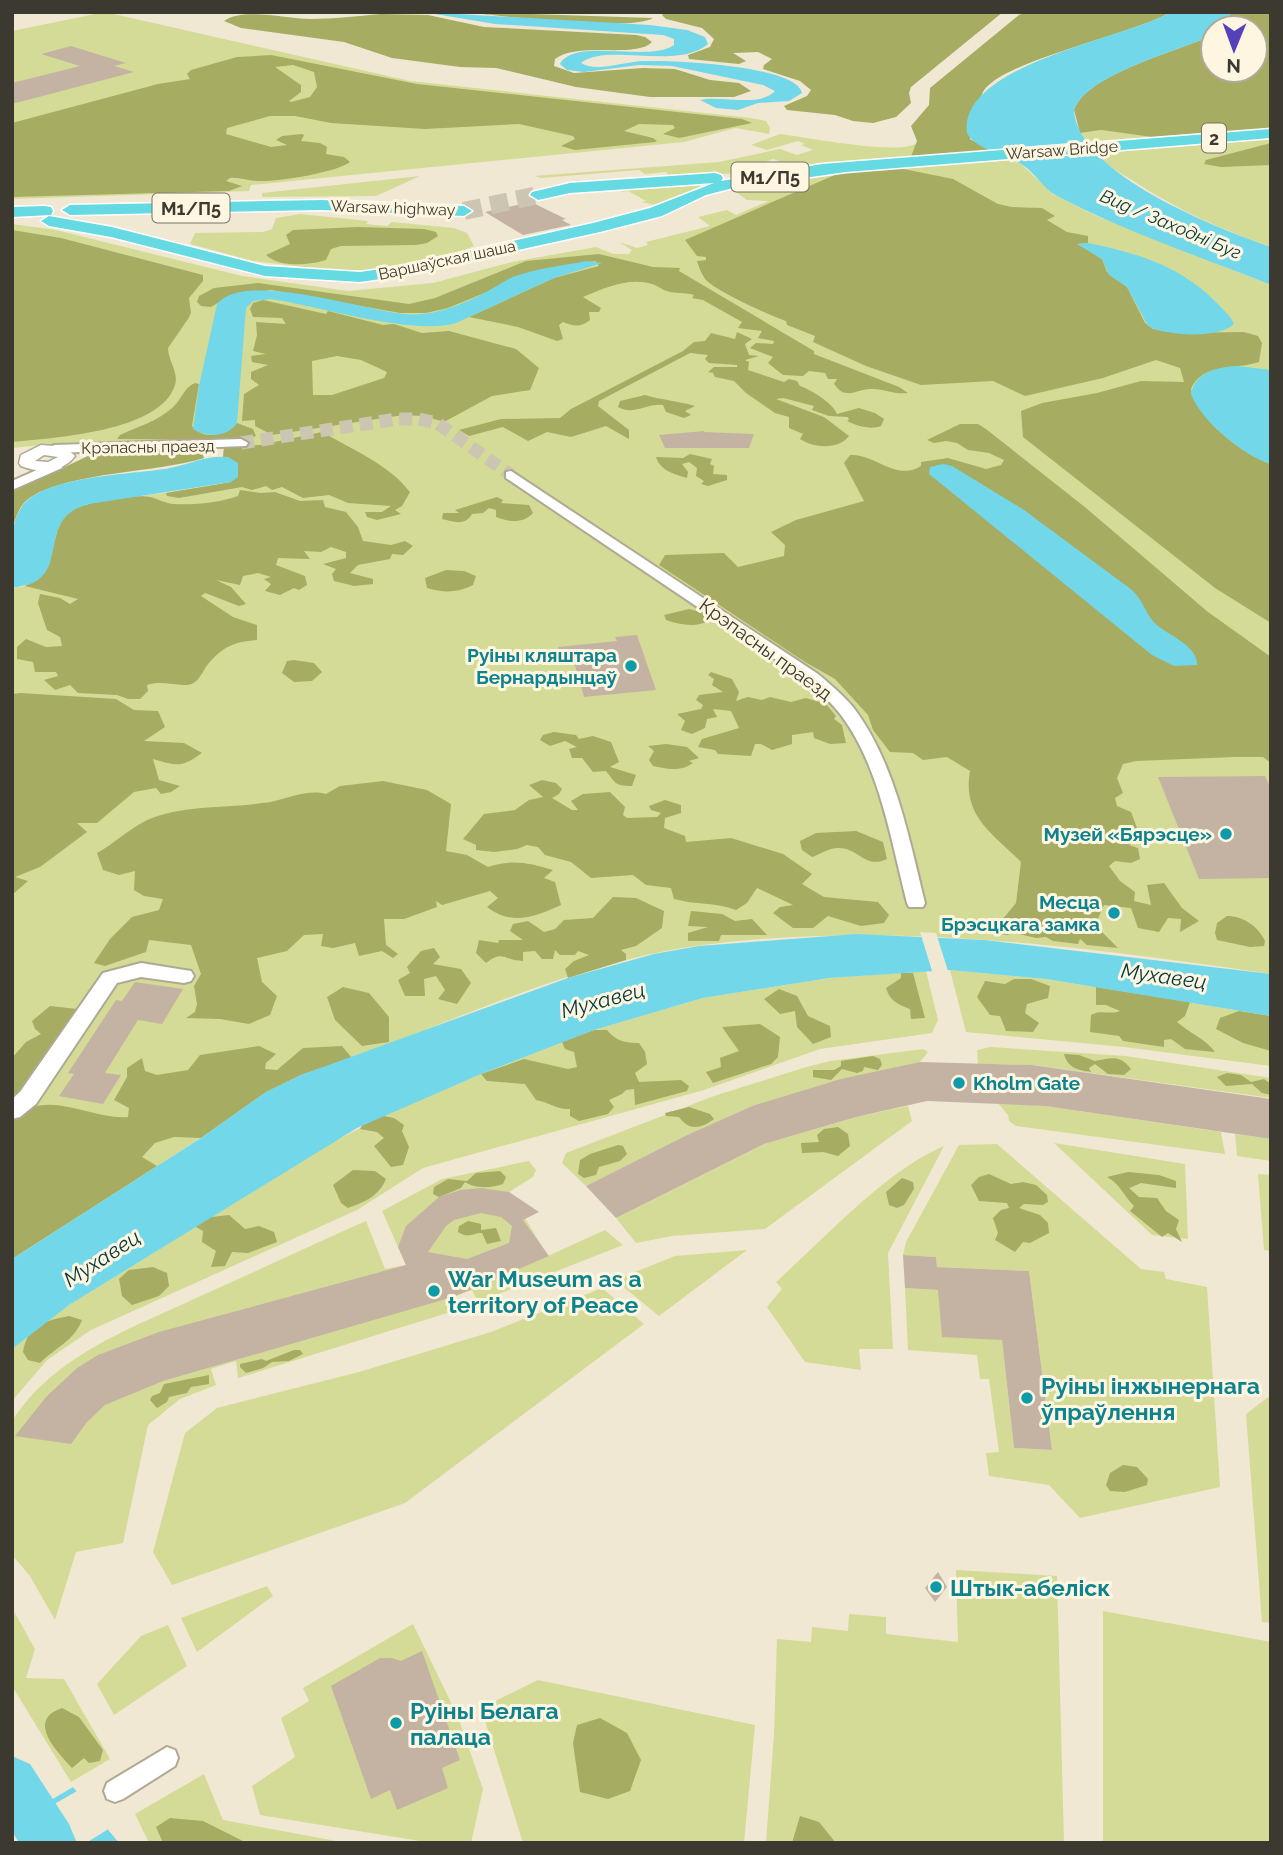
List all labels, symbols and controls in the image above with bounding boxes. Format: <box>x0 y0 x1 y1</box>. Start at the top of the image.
north arrow <box>1199 14 1269 84</box>
text: N <box>1226 55 1241 77</box>
road number: 2 <box>1202 124 1226 153</box>
street label: Warsaw Bridge <box>1005 137 1119 163</box>
road number: М1/П5 <box>732 162 808 192</box>
water label: Bug / Заходні Буг <box>1097 185 1245 263</box>
road number: М1/П5 <box>152 194 230 223</box>
street label: Warsaw highway <box>330 196 456 220</box>
street label: Варшаўская шаша <box>377 236 517 284</box>
street label: Крэпасны праезд <box>81 436 215 458</box>
street label: Крэпасны праезд <box>695 594 837 704</box>
place label: Руіны кляштара Бернардынцаў <box>467 644 618 688</box>
marker: Руіны кляштара Бернардынцаў <box>623 658 639 674</box>
place label: Музей «Бярэсце» <box>1043 823 1212 845</box>
marker: Музей «Бярэсце» <box>1218 826 1234 842</box>
place label: Месца Брэсцкага замка <box>941 891 1100 935</box>
marker: Месца Брэсцкага замка <box>1106 905 1122 921</box>
water label: Мухавец <box>1119 958 1209 994</box>
water label: Мухавец <box>558 977 648 1023</box>
place label: Kholm Gate <box>973 1072 1080 1094</box>
marker: Kholm Gate <box>951 1075 967 1091</box>
water label: Мухавец <box>59 1224 145 1292</box>
place label: War Museum as a territory of Peace <box>448 1265 642 1318</box>
marker: War Museum as a territory of Peace <box>426 1283 442 1299</box>
place label: Руіны інжынернага ўпраўлення <box>1041 1372 1260 1425</box>
marker: Руіны інжынернага ўпраўлення <box>1019 1390 1035 1406</box>
place label: Штык-абеліск <box>950 1574 1110 1601</box>
marker: Штык-абеліск <box>928 1579 944 1595</box>
place label: Руіны Белага палаца <box>410 1697 559 1750</box>
marker: Руіны Белага палаца <box>388 1715 404 1731</box>

